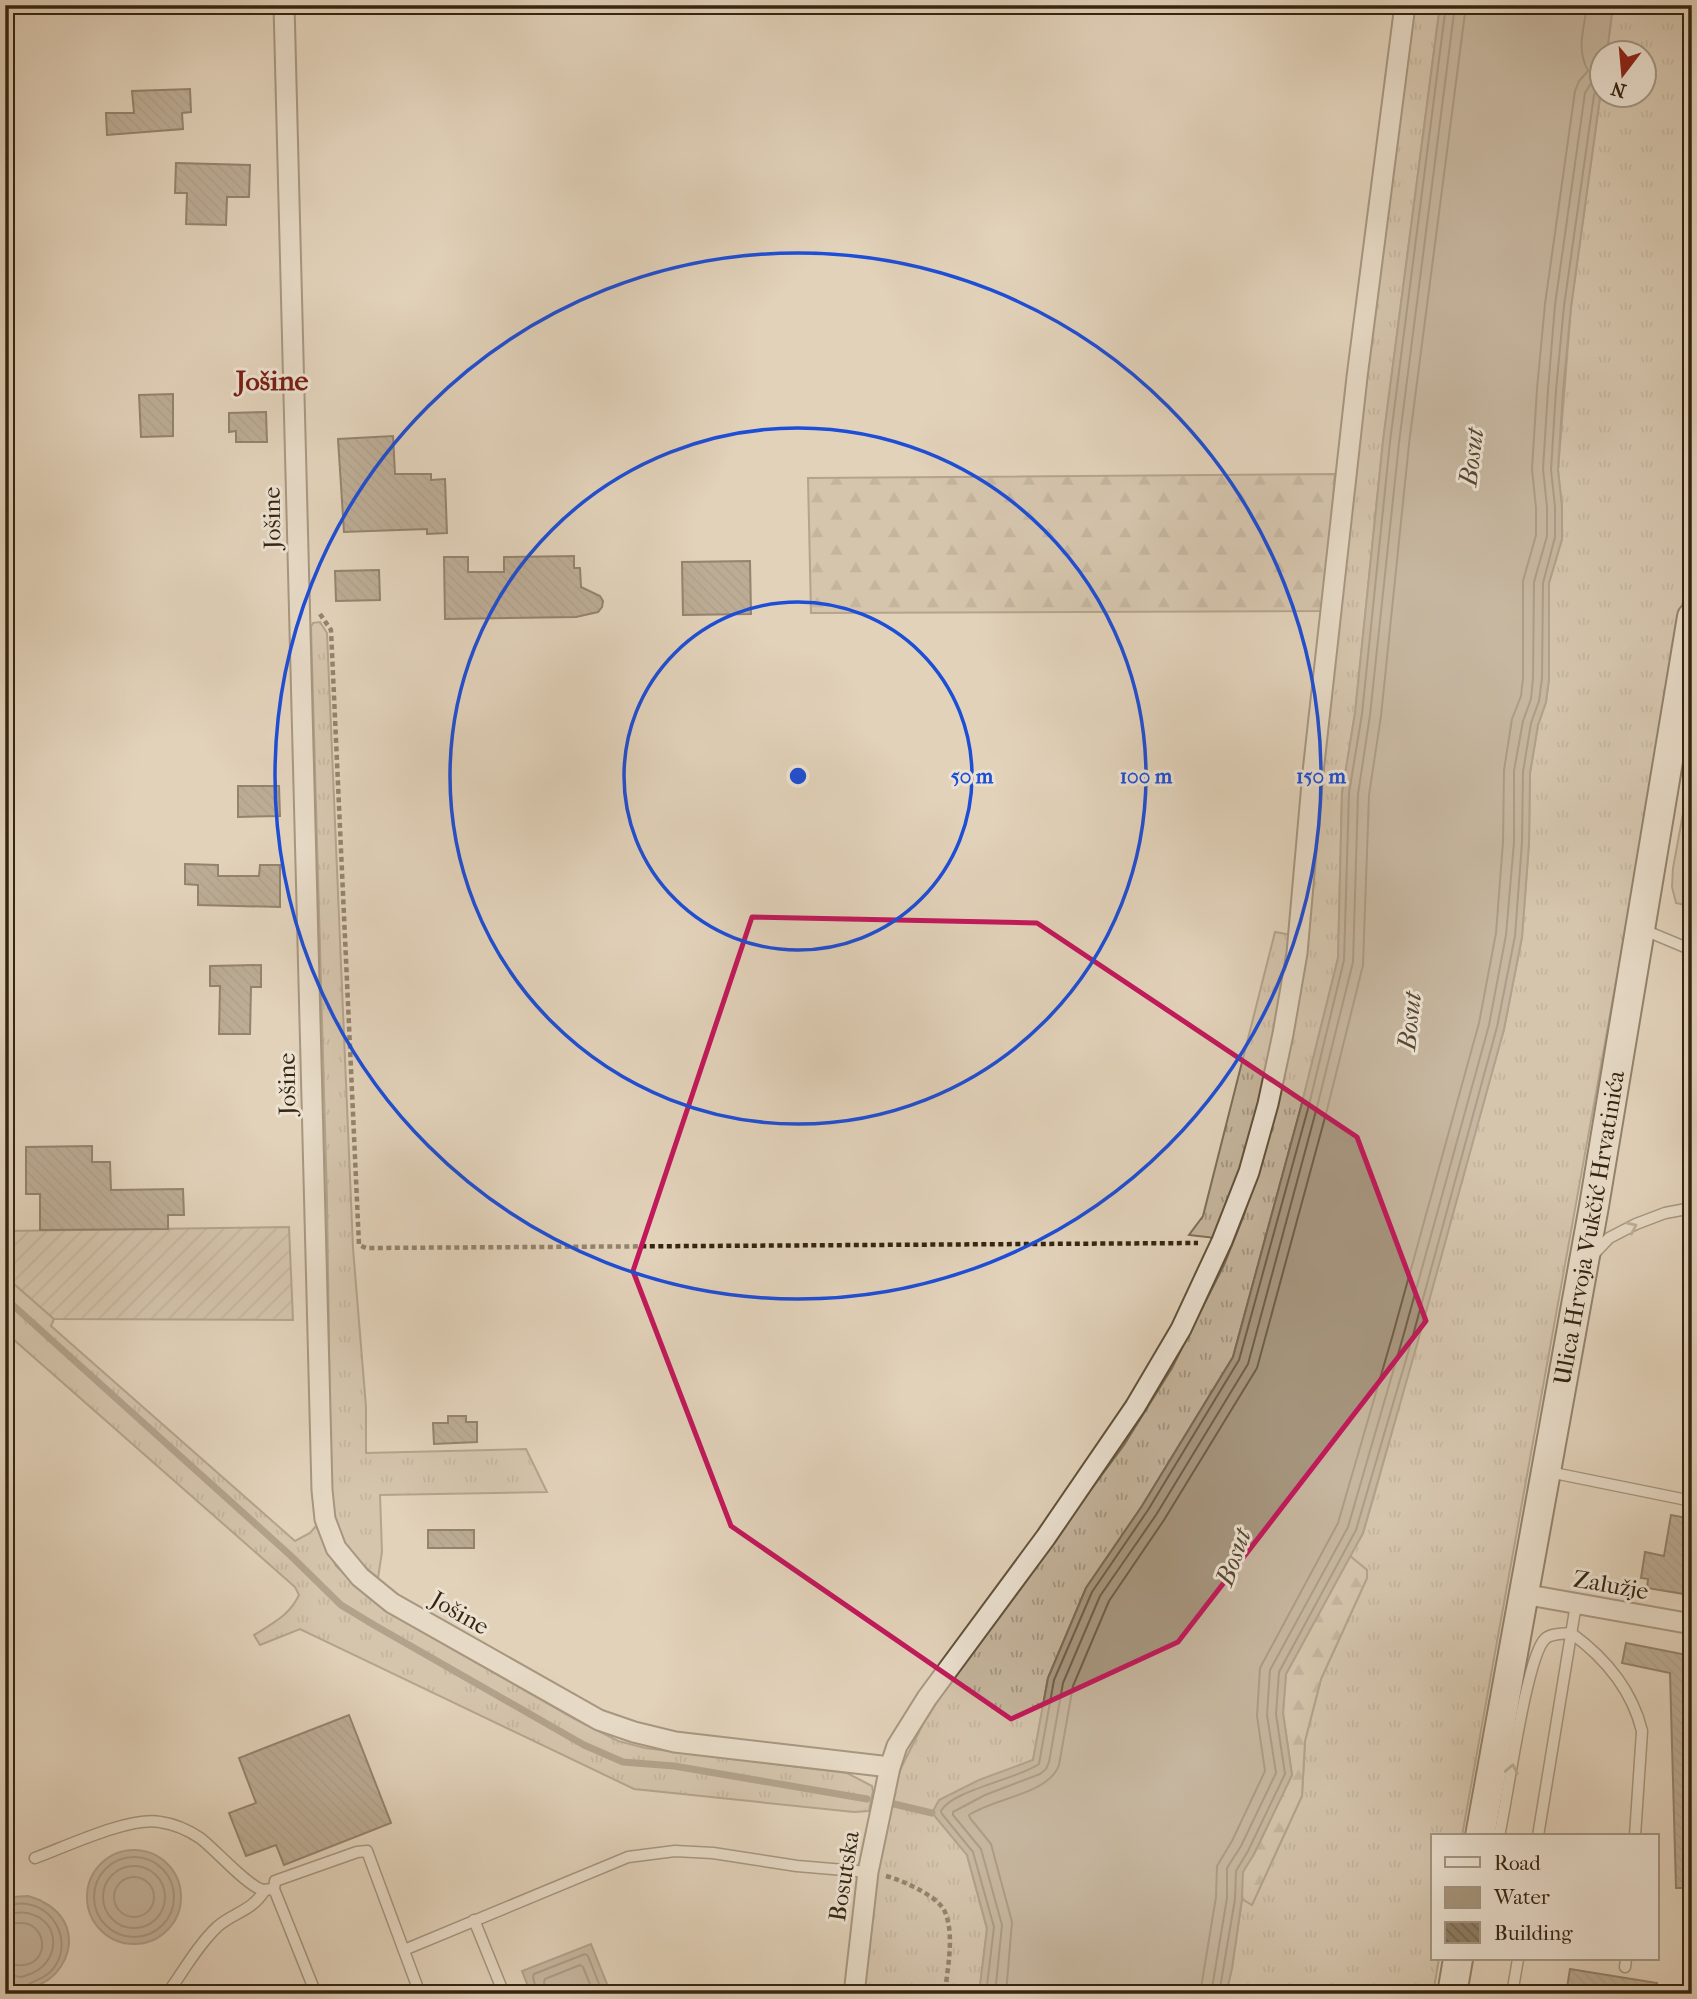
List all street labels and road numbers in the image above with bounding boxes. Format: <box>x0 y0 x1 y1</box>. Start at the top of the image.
street label: Jošine <box>257 486 287 551</box>
street label: Jošine <box>272 1052 302 1117</box>
street label: Ulica Hrvoja Vukčić Hrvatinića <box>1548 1068 1630 1387</box>
street label: Zalužje <box>1571 1565 1651 1605</box>
street label: Jošine <box>424 1584 494 1641</box>
street label: Bosutska <box>823 1828 865 1923</box>

